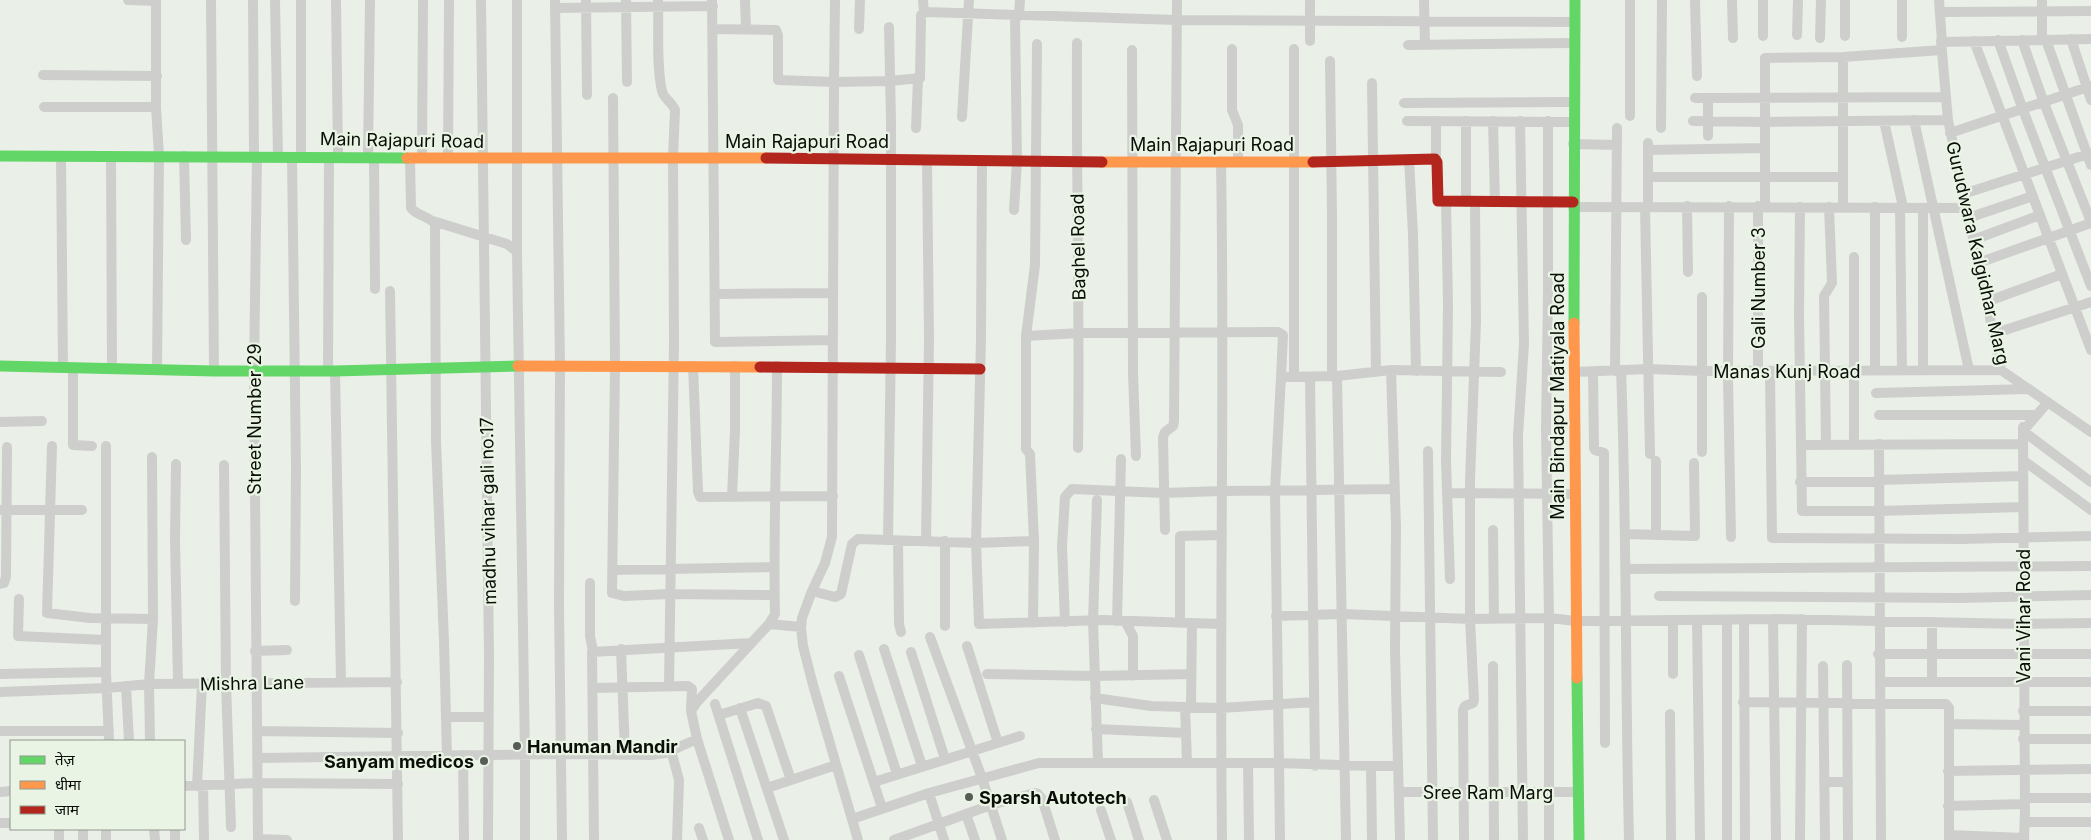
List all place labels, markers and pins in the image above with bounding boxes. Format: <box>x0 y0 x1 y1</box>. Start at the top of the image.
place label: Hanuman Mandir <box>527 736 678 757</box>
marker: Hanuman Mandir <box>511 740 523 752</box>
place label: Sanyam medicos <box>324 751 474 772</box>
marker: Sanyam medicos <box>478 755 490 767</box>
place label: Sparsh Autotech <box>979 787 1127 808</box>
marker: Sparsh Autotech <box>963 791 975 803</box>

